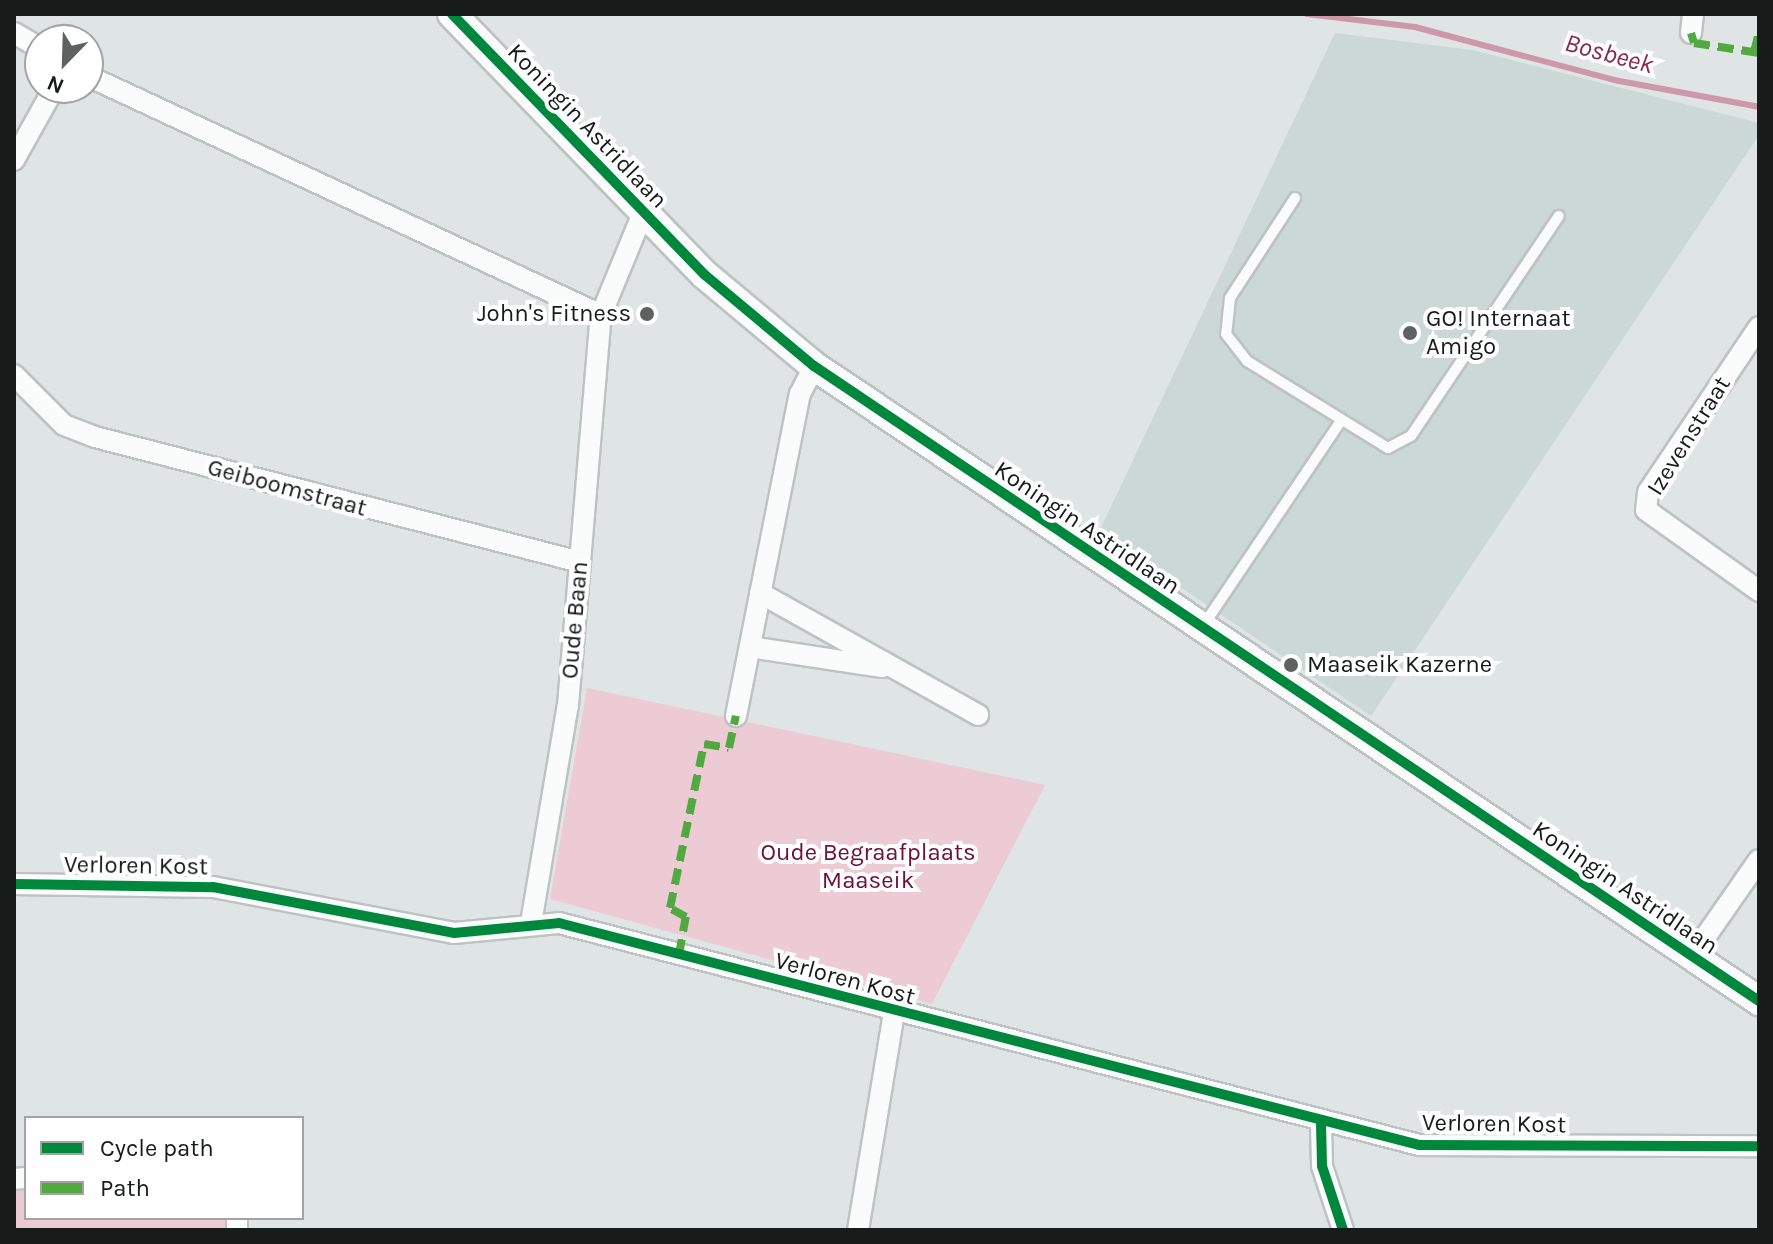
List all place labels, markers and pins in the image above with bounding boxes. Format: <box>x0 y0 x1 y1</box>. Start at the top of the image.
place label: John's Fitness <box>477 300 631 328</box>
marker: John's Fitness <box>638 305 656 323</box>
place label: GO! Internaat Amigo <box>1426 305 1570 361</box>
marker: GO! Internaat Amigo <box>1401 324 1419 342</box>
place label: Maaseik Kazerne <box>1307 651 1492 679</box>
marker: Maaseik Kazerne <box>1282 656 1300 674</box>

